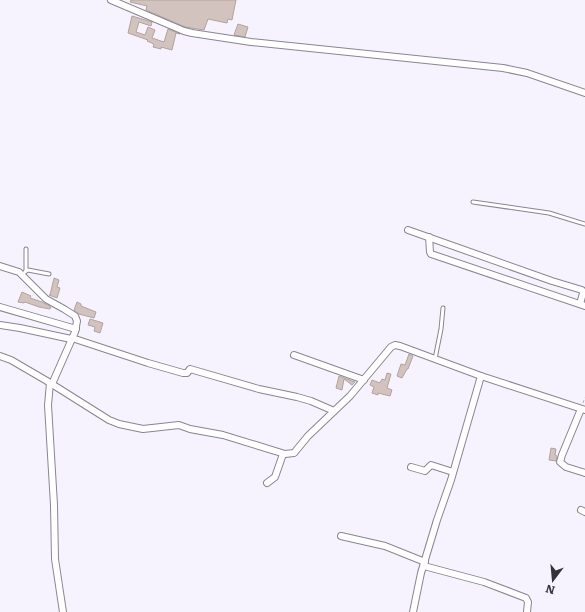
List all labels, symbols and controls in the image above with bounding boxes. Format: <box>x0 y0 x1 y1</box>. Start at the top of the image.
north arrow <box>533 560 573 600</box>
text: N <box>543 582 557 600</box>

